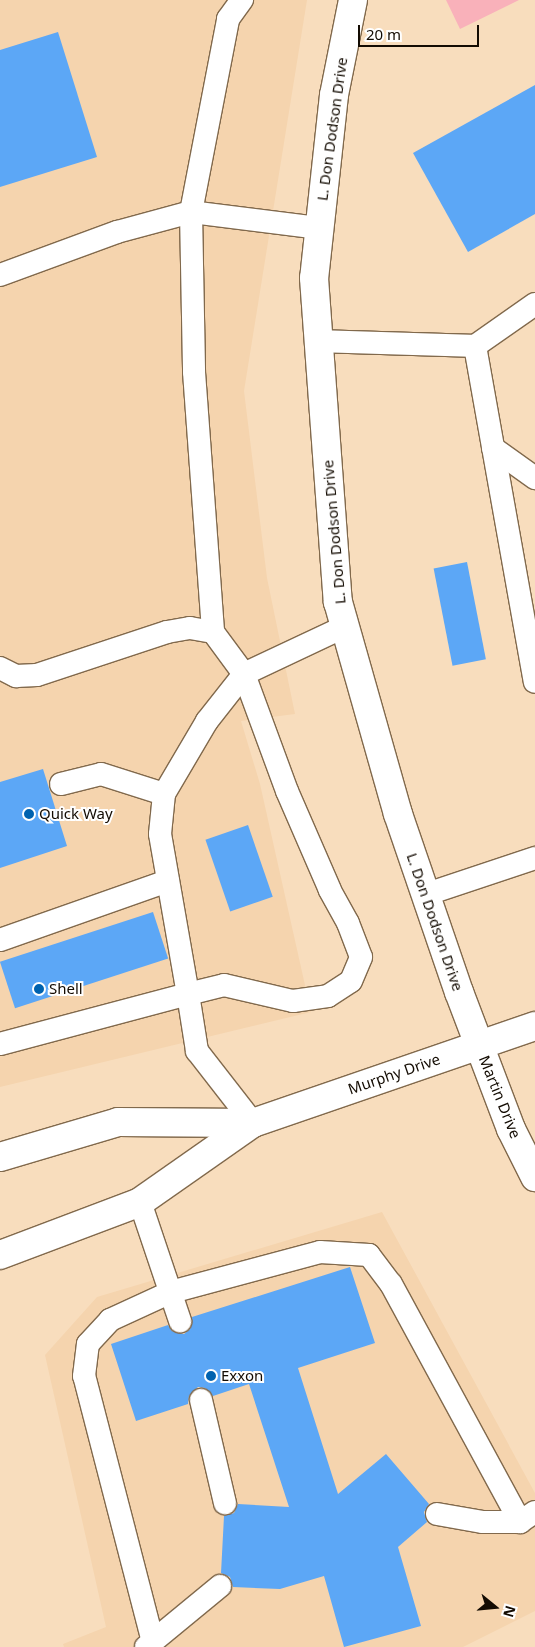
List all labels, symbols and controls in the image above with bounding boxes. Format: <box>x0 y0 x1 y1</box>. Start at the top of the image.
scale bar <box>360 15 481 47</box>
text: 20 m <box>366 24 401 44</box>
street label: L. Don Dodson Drive <box>313 56 351 202</box>
street label: L. Don Dodson Drive <box>319 459 349 605</box>
place label: Quick Way <box>39 805 113 823</box>
marker: Quick Way <box>23 808 35 820</box>
street label: L. Don Dodson Drive <box>403 851 467 993</box>
place label: Shell <box>49 980 83 998</box>
marker: Shell <box>33 983 45 995</box>
street label: Murphy Drive <box>346 1050 442 1098</box>
street label: Martin Drive <box>475 1053 525 1141</box>
place label: Exxon <box>221 1367 263 1385</box>
marker: Exxon <box>205 1370 217 1382</box>
north arrow <box>470 1582 520 1632</box>
text: N <box>499 1603 521 1620</box>

